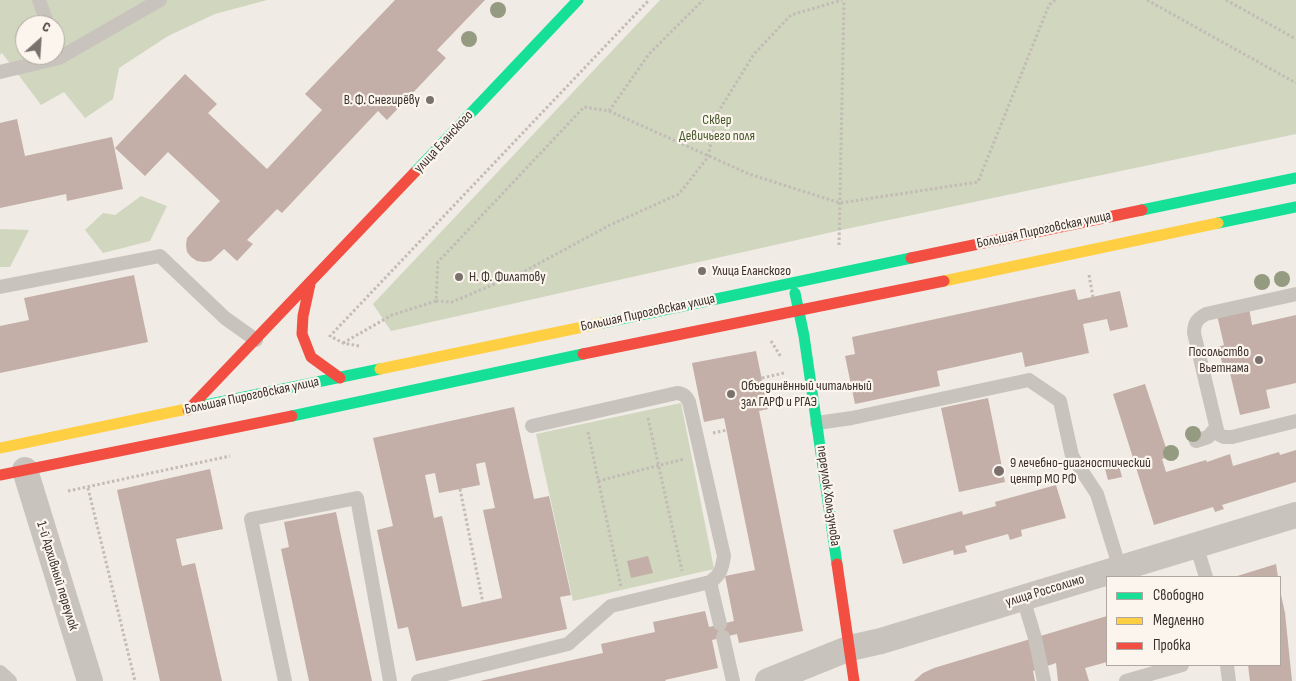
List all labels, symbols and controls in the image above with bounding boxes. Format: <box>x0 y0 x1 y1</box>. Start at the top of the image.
north arrow <box>15 15 65 65</box>
text: С <box>39 18 53 36</box>
place label: В. Ф. Снегирёву <box>344 92 420 108</box>
marker: В. Ф. Снегирёву <box>424 94 436 106</box>
street label: улица Еланского <box>411 107 477 177</box>
park label: Сквер Девичьего поля <box>679 112 755 144</box>
street label: Большая Пироговская улица <box>975 208 1113 252</box>
place label: Улица Еланского <box>712 263 791 279</box>
marker: Улица Еланского <box>696 265 708 277</box>
place label: Н. Ф. Филатову <box>469 269 546 285</box>
marker: Н. Ф. Филатову <box>453 271 465 283</box>
street label: Большая Пироговская улица <box>579 291 717 335</box>
place label: Посольство Вьетнама <box>1188 344 1249 377</box>
marker: Посольство Вьетнама <box>1253 354 1265 366</box>
street label: Большая Пироговская улица <box>183 374 321 418</box>
place label: Объединённый читальный зал ГАРФ и РГАЭ <box>741 378 872 411</box>
marker: Объединённый читальный зал ГАРФ и РГАЭ <box>725 388 737 400</box>
street label: переулок Хользунова <box>813 445 843 547</box>
place label: 9 лечебно-диагностический центр МО РФ <box>1010 455 1151 488</box>
marker: 9 лечебно-диагностический центр МО РФ <box>992 464 1006 478</box>
street label: 1-й Архивный переулок <box>32 519 82 633</box>
street label: улица Россолимо <box>1004 571 1086 611</box>
legend <box>1106 576 1281 666</box>
text: Свободно <box>1153 586 1204 605</box>
text: Медленно <box>1153 611 1204 630</box>
text: Пробка <box>1153 636 1191 655</box>

